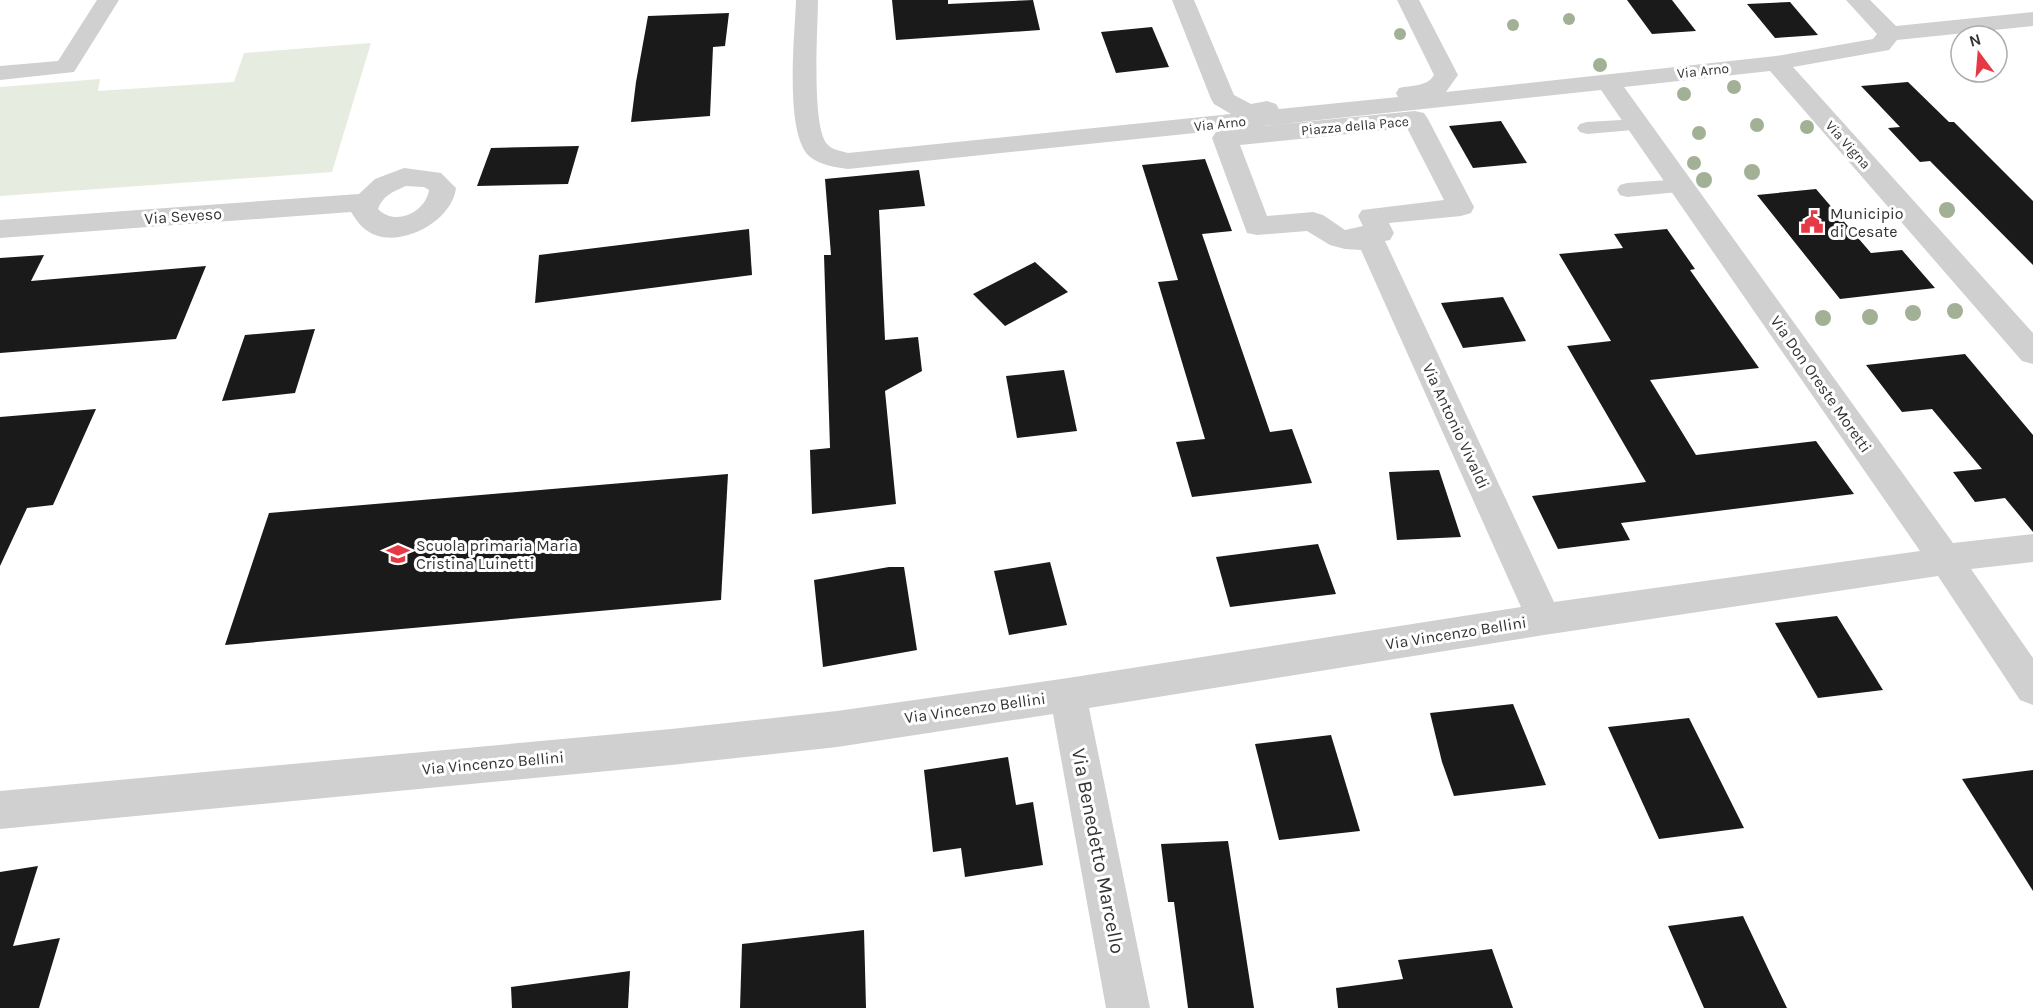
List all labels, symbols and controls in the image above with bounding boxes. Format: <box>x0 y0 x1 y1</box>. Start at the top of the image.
north arrow <box>1949 24 2009 84</box>
text: N <box>1967 29 1983 51</box>
street label: Via Arno <box>1676 60 1730 82</box>
street label: Via Arno <box>1193 113 1247 135</box>
street label: Piazza della Pace <box>1300 113 1410 139</box>
street label: Via Vigna <box>1822 117 1874 173</box>
street label: Via Seveso <box>144 204 222 228</box>
place label: Municipio di Cesate <box>1830 204 1904 241</box>
public building icon: Municipio di Cesate <box>1799 209 1825 235</box>
street label: Via Don Oreste Moretti <box>1766 312 1876 456</box>
street label: Via Antonio Vivaldi <box>1419 360 1493 492</box>
place label: Scuola primaria Maria Cristina Luinetti <box>416 536 578 573</box>
school or university icon: Scuola primaria Maria Cristina Luinetti <box>385 541 411 567</box>
street label: Via Vincenzo Bellini <box>1384 612 1528 654</box>
street label: Via Vincenzo Bellini <box>903 689 1047 727</box>
street label: Via Benedetto Marcello <box>1067 746 1129 956</box>
street label: Via Vincenzo Bellini <box>421 747 565 779</box>

